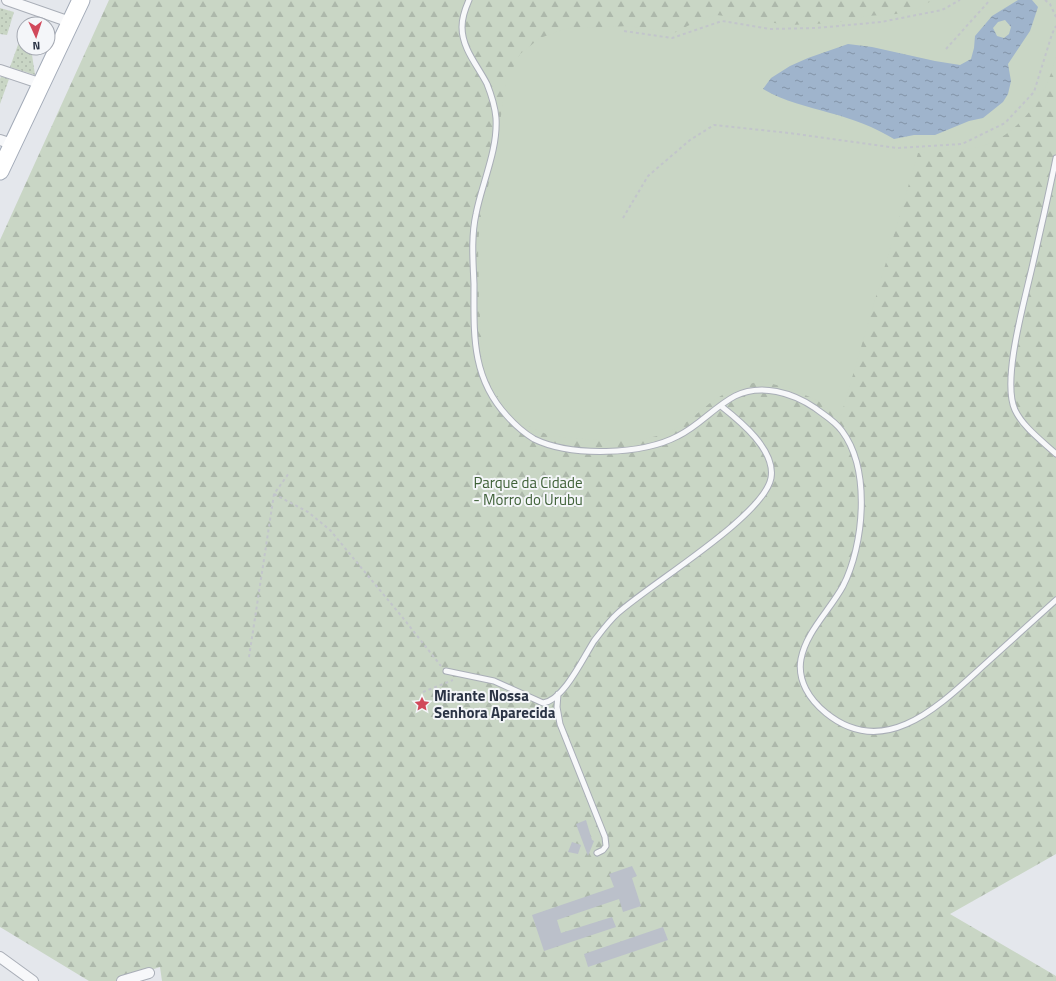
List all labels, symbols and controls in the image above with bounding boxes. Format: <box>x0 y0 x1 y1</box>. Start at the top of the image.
north arrow <box>16 16 56 56</box>
text: N <box>32 38 41 54</box>
park label: Parque da Cidade - Morro do Urubu <box>473 471 583 511</box>
place label: Mirante Nossa Senhora Aparecida <box>434 684 556 724</box>
place icon: Mirante Nossa Senhora Aparecida <box>413 695 431 713</box>

